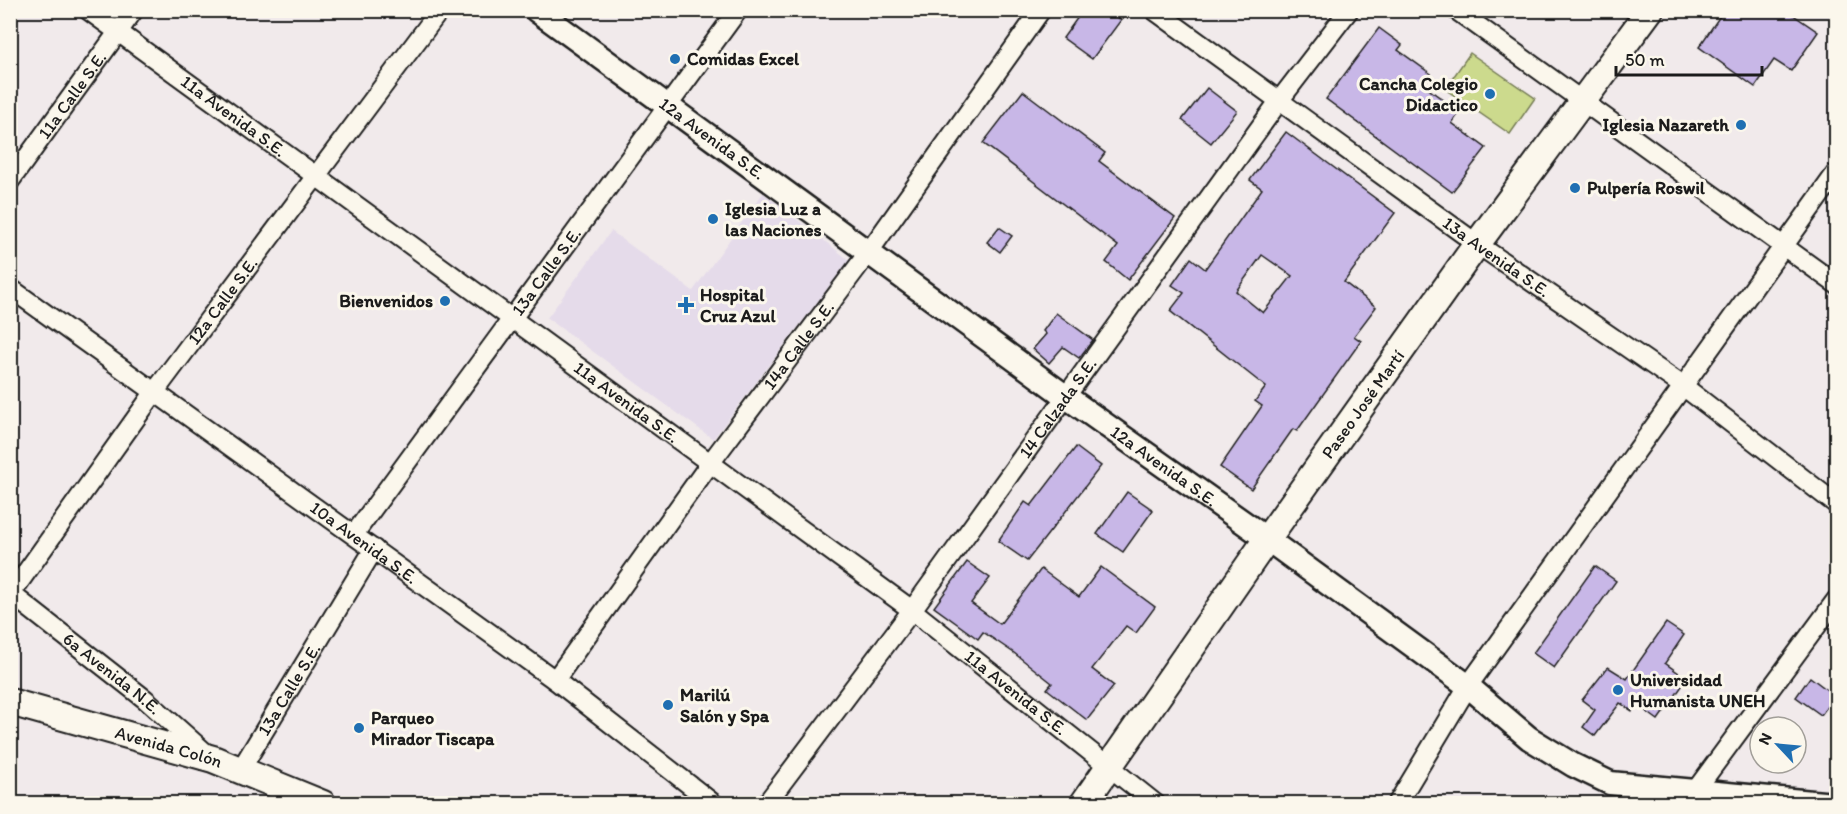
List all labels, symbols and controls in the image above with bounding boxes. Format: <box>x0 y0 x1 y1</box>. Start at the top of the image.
scale bar <box>1616 39 1762 77</box>
street label: 11a Calle S.E. <box>33 47 111 143</box>
place label: Comidas Excel <box>687 48 800 70</box>
text: 50 m <box>1625 49 1665 71</box>
marker: Comidas Excel <box>668 52 682 66</box>
street label: 11a Avenida S.E. <box>177 70 290 162</box>
place label: Cancha Colegio Didactico <box>1359 73 1478 116</box>
marker: Cancha Colegio Didactico <box>1483 87 1497 101</box>
street label: 12a Avenida S.E. <box>655 93 769 184</box>
place label: Iglesia Nazareth <box>1603 114 1729 136</box>
marker: Iglesia Nazareth <box>1734 118 1748 132</box>
place label: Pulpería Roswil <box>1587 177 1706 199</box>
marker: Pulpería Roswil <box>1568 181 1582 195</box>
place label: Iglesia Luz a las Naciones <box>725 198 822 241</box>
marker: Iglesia Luz a las Naciones <box>706 212 720 226</box>
street label: 13a Avenida S.E. <box>1438 212 1554 302</box>
street label: 13a Calle S.E. <box>507 223 586 320</box>
street label: 12a Calle S.E. <box>183 253 262 349</box>
place label: Hospital Cruz Azul <box>700 284 776 327</box>
place label: Bienvenidos <box>339 290 433 312</box>
marker: Bienvenidos <box>438 294 452 308</box>
marker: Hospital Cruz Azul <box>677 296 695 314</box>
street label: 14a Calle S.E. <box>758 297 839 394</box>
street label: Paseo José Martí <box>1317 345 1409 463</box>
street label: 14 Calzada S.E. <box>1014 353 1101 462</box>
street label: 11a Avenida S.E. <box>569 356 683 448</box>
street label: 12a Avenida S.E. <box>1106 421 1222 511</box>
street label: 10a Avenida S.E. <box>306 496 422 589</box>
street label: 6a Avenida N.E. <box>58 628 166 719</box>
street label: 13a Calle S.E. <box>253 639 325 740</box>
street label: 11a Avenida S.E. <box>960 645 1072 740</box>
place label: Universidad Humanista UNEH <box>1630 669 1766 712</box>
marker: Universidad Humanista UNEH <box>1611 683 1625 697</box>
place label: Marilú Salón y Spa <box>680 684 770 727</box>
marker: Marilú Salón y Spa <box>661 698 675 712</box>
place label: Parqueo Mirador Tiscapa <box>371 707 495 750</box>
north arrow <box>1748 715 1808 775</box>
street label: Avenida Colón <box>113 721 226 773</box>
marker: Parqueo Mirador Tiscapa <box>352 721 366 735</box>
text: N <box>1754 730 1776 748</box>

